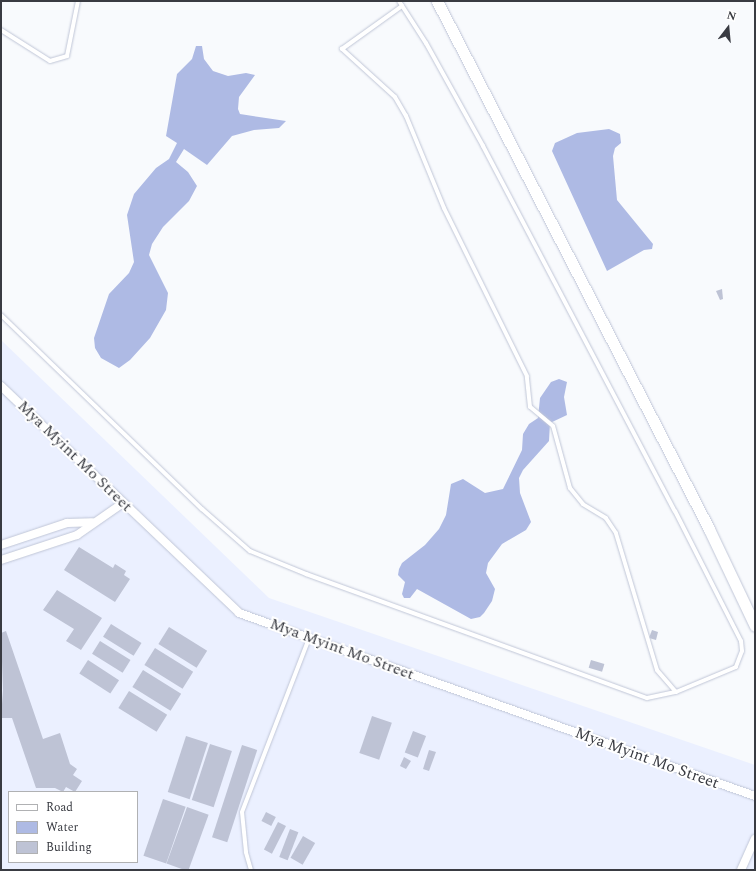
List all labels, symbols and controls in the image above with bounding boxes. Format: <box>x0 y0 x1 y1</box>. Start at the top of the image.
text: N <box>725 7 738 25</box>
north arrow <box>708 8 748 48</box>
street label: Mya Myint Mo Street <box>14 396 136 516</box>
street label: Mya Myint Mo Street <box>267 614 417 684</box>
street label: Mya Myint Mo Street <box>572 723 722 793</box>
legend <box>8 791 138 863</box>
text: Road <box>46 798 73 817</box>
text: Water <box>46 818 78 837</box>
text: Building <box>46 838 92 857</box>

